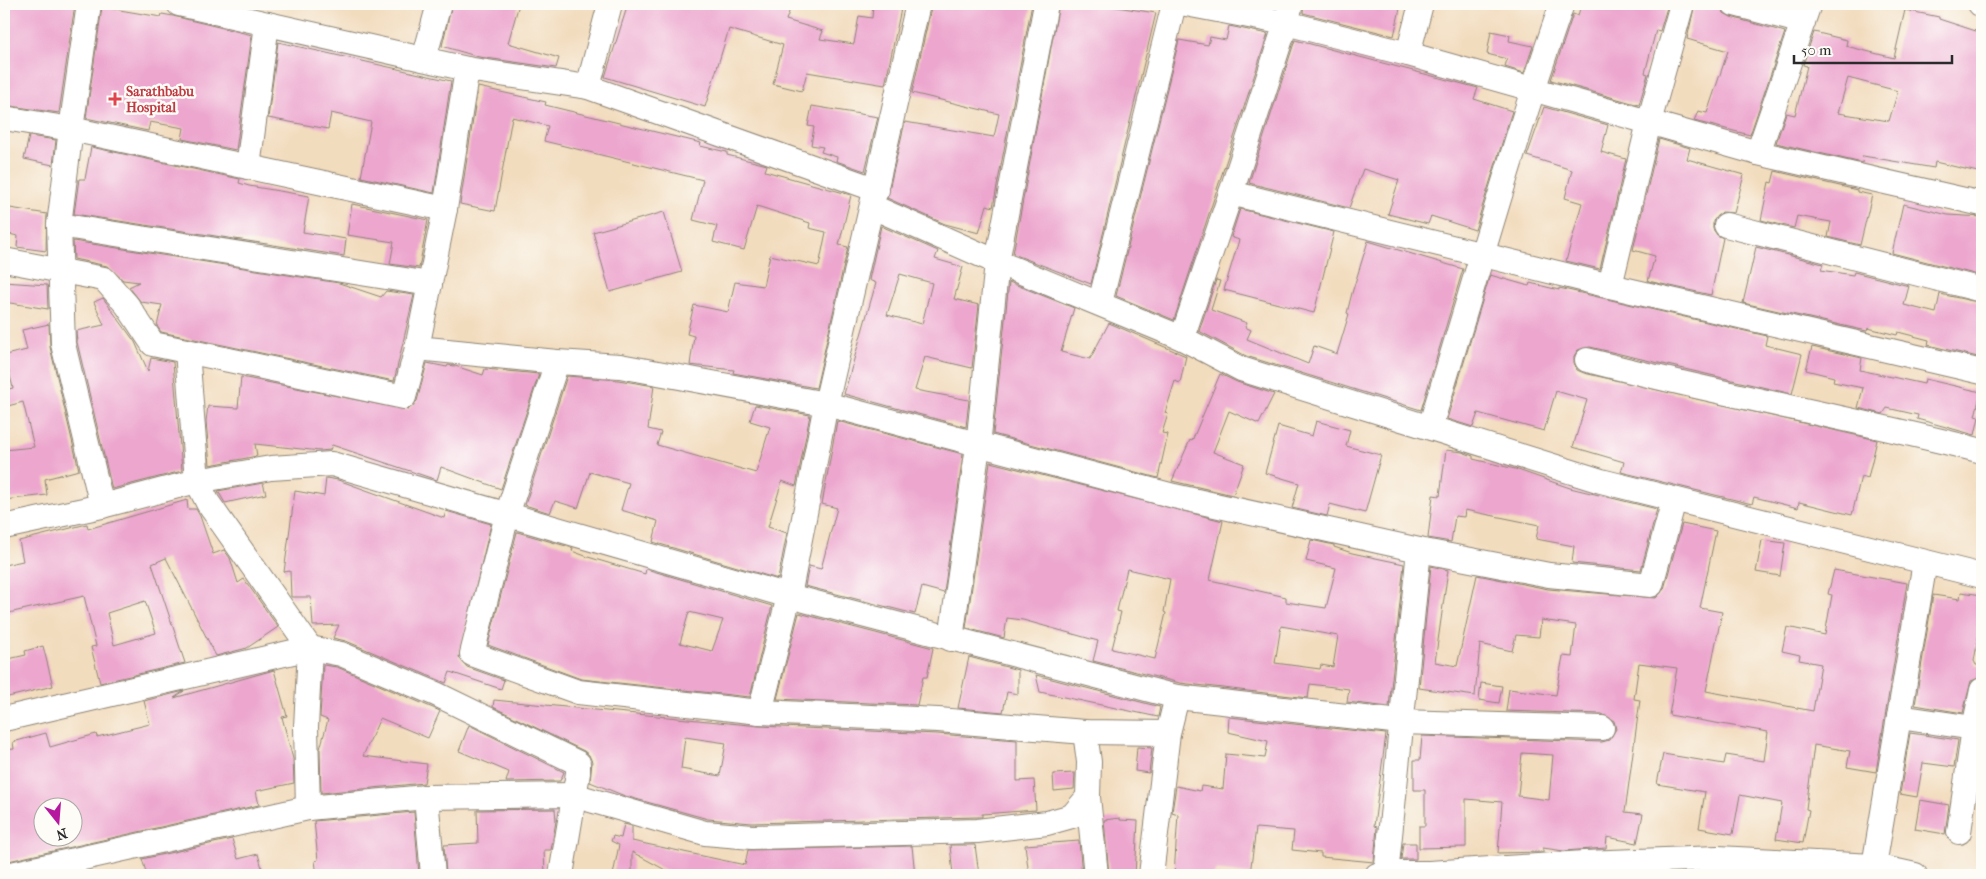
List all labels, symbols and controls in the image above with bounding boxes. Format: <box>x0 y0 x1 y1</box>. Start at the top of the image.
scale bar <box>1794 32 1951 64</box>
text: 50 m <box>1801 41 1832 59</box>
place label: Sarathbabu Hospital <box>126 83 194 116</box>
marker: Sarathbabu Hospital <box>108 92 122 106</box>
north arrow <box>32 796 82 846</box>
text: N <box>54 824 69 844</box>

